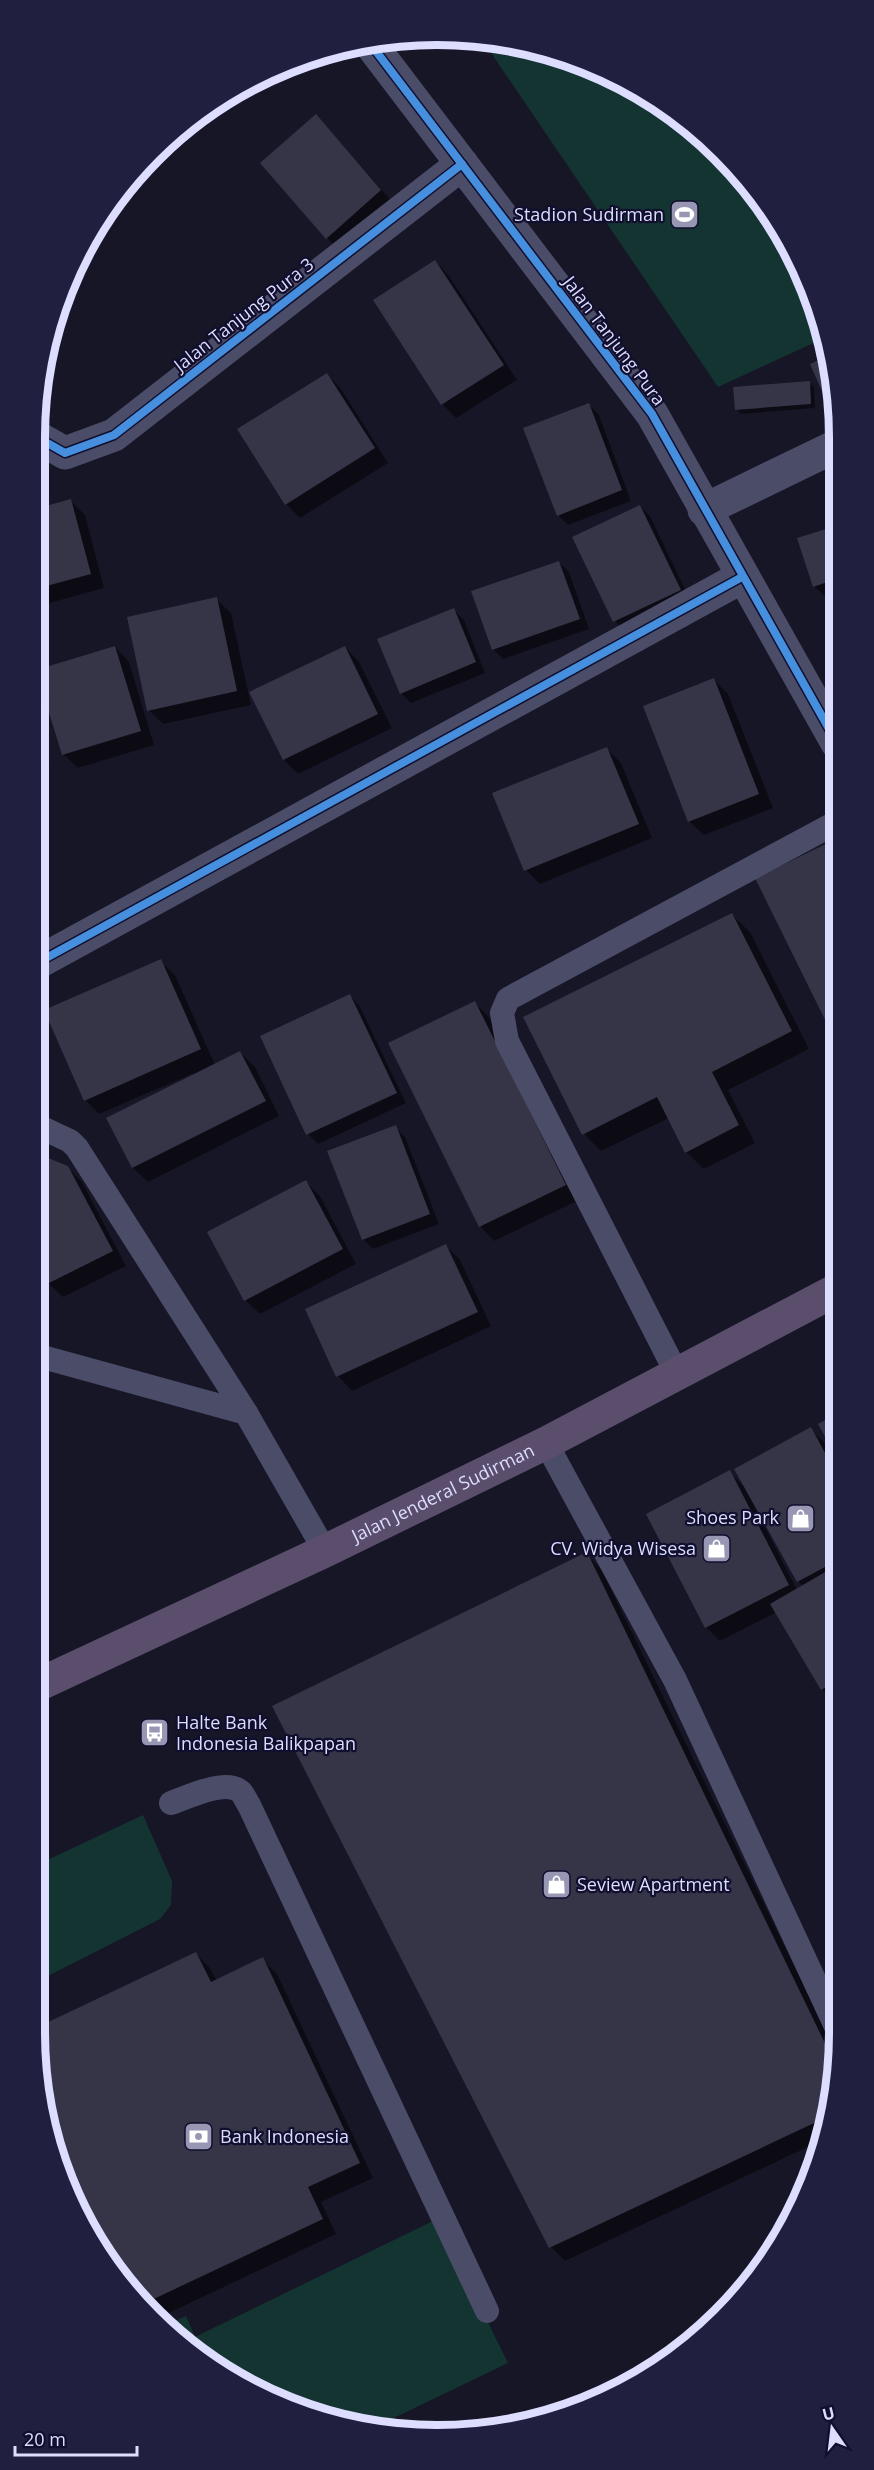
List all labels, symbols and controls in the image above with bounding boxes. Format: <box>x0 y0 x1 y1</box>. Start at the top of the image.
sports icon: Stadion Sudirman <box>669 199 701 231</box>
place label: Stadion Sudirman <box>514 202 664 226</box>
street label: Jalan Tanjung Pura 3 <box>167 252 318 378</box>
street label: Jalan Tanjung Pura <box>557 269 671 410</box>
street label: Jalan Jenderal Sudirman <box>346 1438 538 1548</box>
shop icon: Shoes Park <box>784 1502 816 1534</box>
place label: Shoes Park <box>686 1505 780 1529</box>
shop icon: CV. Widya Wisesa <box>701 1533 733 1565</box>
place label: CV. Widya Wisesa <box>550 1536 696 1560</box>
place label: Halte Bank Indonesia Balikpapan <box>176 1710 356 1755</box>
bus stop icon: Halte Bank Indonesia Balikpapan <box>139 1717 171 1749</box>
shop icon: Seview Apartment <box>540 1869 572 1901</box>
place label: Seview Apartment <box>577 1872 730 1896</box>
bank icon: Bank Indonesia <box>183 2121 215 2153</box>
place label: Bank Indonesia <box>220 2124 349 2148</box>
north arrow <box>802 2398 862 2458</box>
text: U <box>820 2401 837 2426</box>
scale bar <box>15 2419 136 2457</box>
text: 20 m <box>24 2427 66 2451</box>

